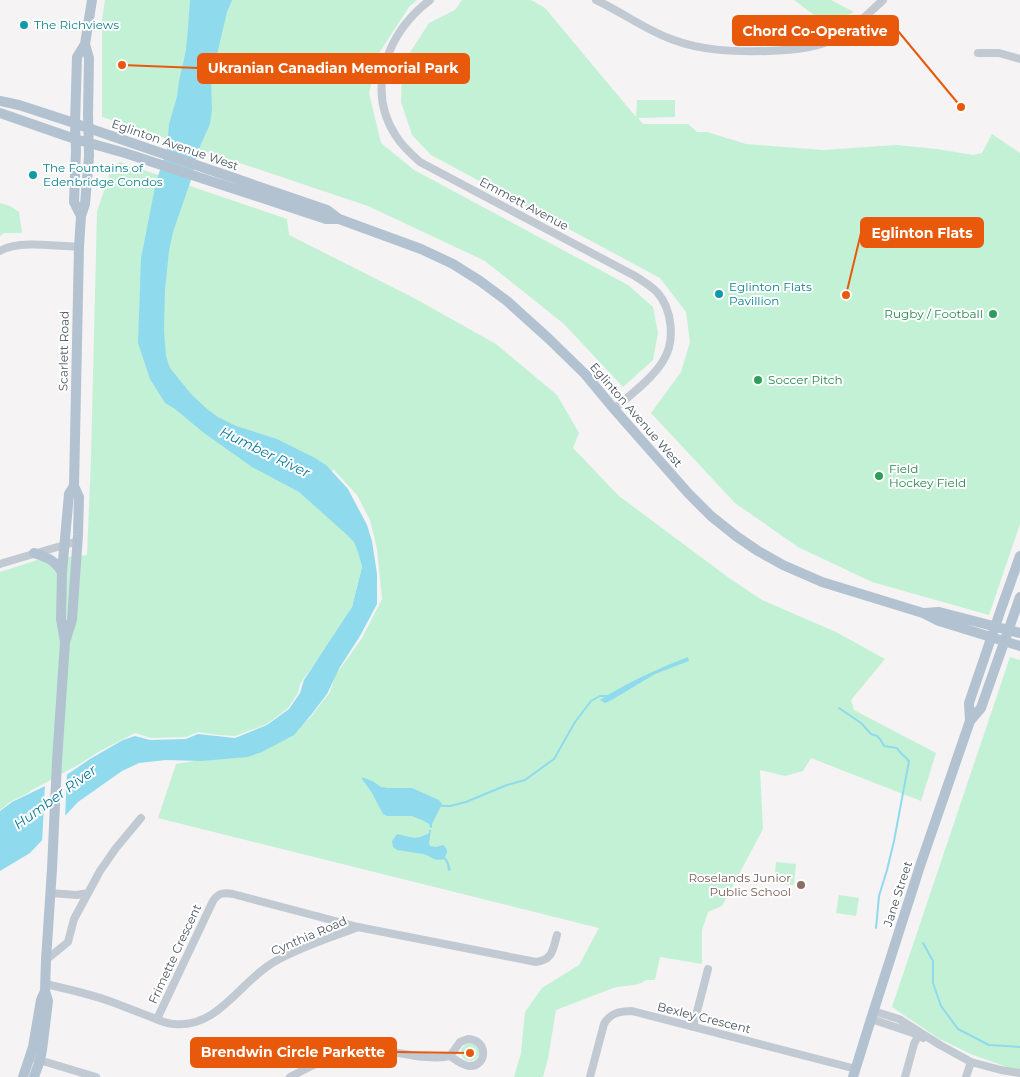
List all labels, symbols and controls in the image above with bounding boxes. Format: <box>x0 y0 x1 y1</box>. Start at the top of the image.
callout: Chord Co-Operative <box>733 16 898 45</box>
place label: The Richviews <box>34 17 119 32</box>
marker: The Richviews <box>18 19 30 31</box>
text: Chord Co-Operative <box>743 22 888 40</box>
callout: Ukranian Canadian Memorial Park <box>198 54 469 83</box>
text: Ukranian Canadian Memorial Park <box>208 59 459 77</box>
street label: Eglinton Avenue West <box>110 116 241 173</box>
place label: The Fountains of Edenbridge Condos <box>43 160 163 189</box>
marker: The Fountains of Edenbridge Condos <box>27 169 39 181</box>
street label: Emmett Avenue <box>477 174 571 233</box>
callout: Eglinton Flats <box>861 218 983 247</box>
text: Eglinton Flats <box>871 224 973 242</box>
place label: Eglinton Flats Pavillion <box>729 279 812 308</box>
marker: Eglinton Flats Pavillion <box>713 288 725 300</box>
place label: Rugby / Football <box>884 306 983 321</box>
marker: Rugby / Football <box>987 308 999 320</box>
street label: Scarlett Road <box>55 311 72 391</box>
street label: Eglinton Avenue West <box>587 359 686 470</box>
place label: Soccer Pitch <box>768 372 843 387</box>
marker: Soccer Pitch <box>752 374 764 386</box>
water label: Humber River <box>217 422 313 482</box>
place label: Field Hockey Field <box>889 461 966 490</box>
marker: Field Hockey Field <box>873 470 885 482</box>
water label: Humber River <box>10 761 100 833</box>
street label: Jane Street <box>880 859 915 929</box>
place label: Roselands Junior Public School <box>688 870 791 899</box>
marker: Roselands Junior Public School <box>795 879 807 891</box>
street label: Frimette Crescent <box>145 901 204 1006</box>
street label: Cynthia Road <box>269 913 349 958</box>
street label: Bexley Crescent <box>656 999 752 1036</box>
callout: Brendwin Circle Parkette <box>191 1038 396 1067</box>
text: Brendwin Circle Parkette <box>201 1043 385 1061</box>

